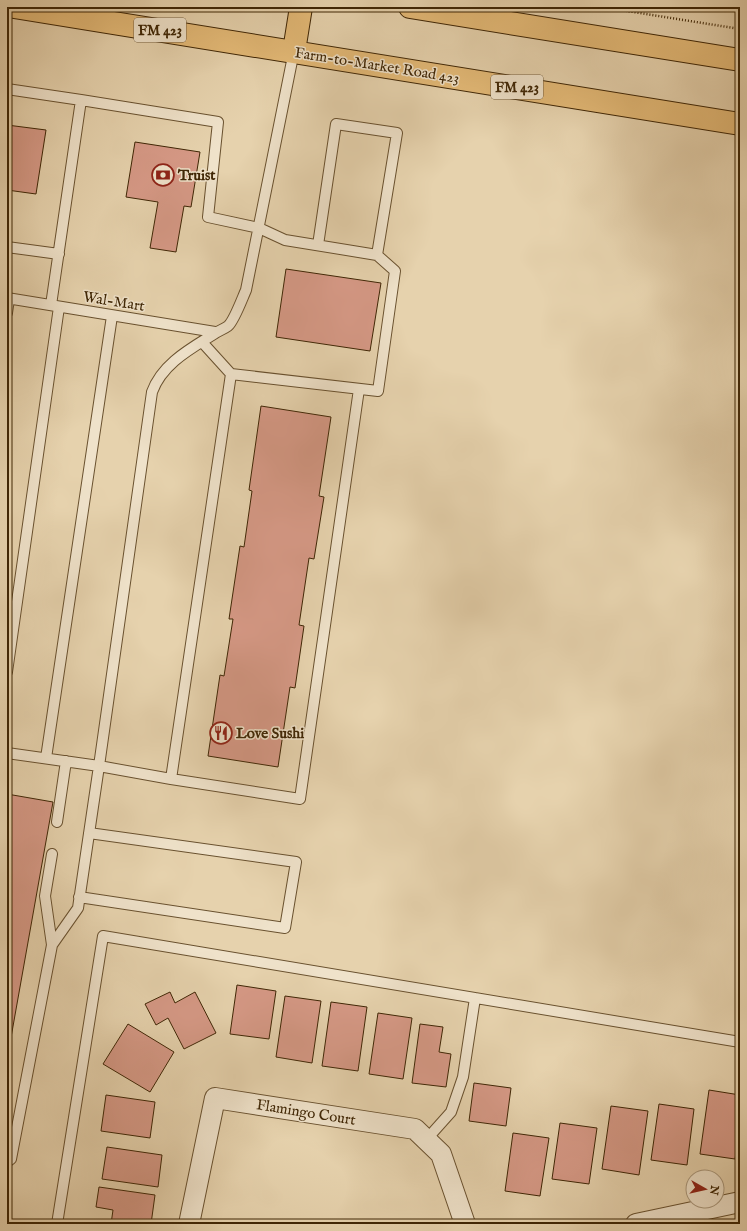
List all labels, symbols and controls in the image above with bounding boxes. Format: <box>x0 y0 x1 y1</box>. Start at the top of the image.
road number: FM 423 <box>134 18 186 42</box>
street label: Farm-to-Market Road 423 <box>293 43 461 88</box>
road number: FM 423 <box>491 75 543 99</box>
bank icon: Truist <box>150 162 176 188</box>
place label: Truist <box>177 166 216 185</box>
street label: Wal-Mart <box>82 287 146 316</box>
restaurant icon: Love Sushi <box>208 720 234 746</box>
place label: Love Sushi <box>236 724 304 743</box>
street label: Flamingo Court <box>255 1095 357 1130</box>
north arrow <box>685 1169 725 1209</box>
text: N <box>706 1184 722 1196</box>

